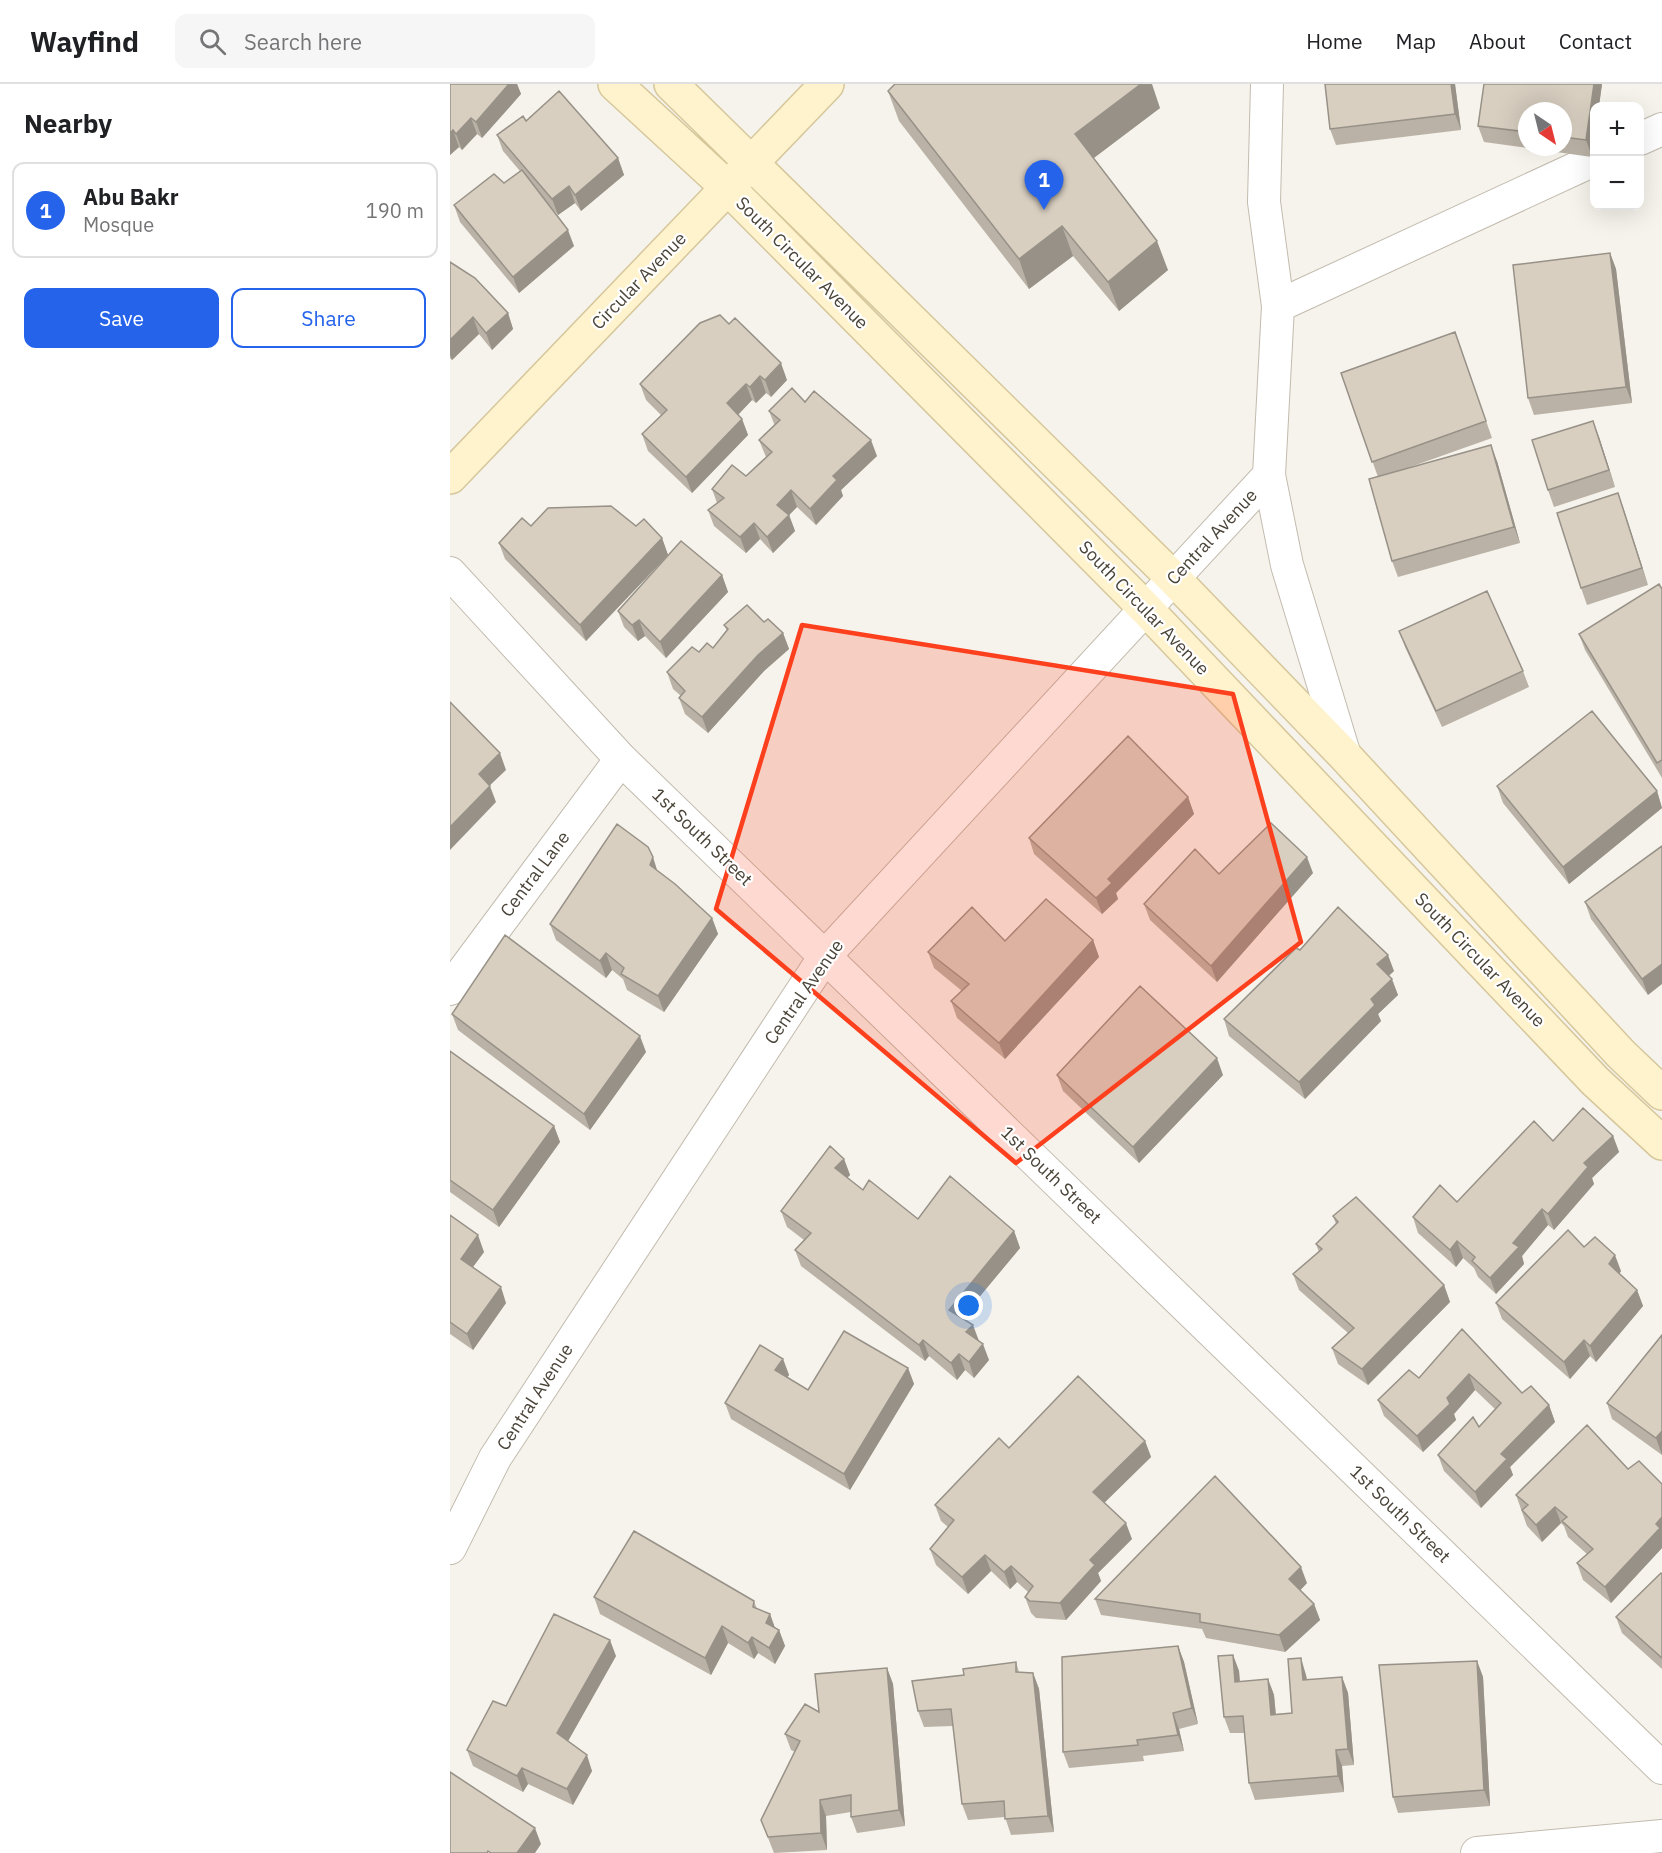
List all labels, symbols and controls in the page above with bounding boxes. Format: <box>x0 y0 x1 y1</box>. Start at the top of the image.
search box <box>175 14 595 68</box>
text: Wayfind <box>30 23 139 60</box>
icon: search <box>196 25 229 58</box>
text: Search here <box>244 27 362 56</box>
text: Home <box>1306 27 1363 55</box>
text: Map <box>1396 27 1436 55</box>
text: About <box>1469 27 1526 55</box>
text: Contact <box>1559 27 1632 55</box>
north arrow <box>1518 102 1572 156</box>
map controls <box>1590 102 1644 210</box>
button: + <box>1590 102 1644 156</box>
text: Nearby <box>24 106 112 140</box>
button: − <box>1590 156 1644 210</box>
pin: 1 <box>1024 160 1064 210</box>
text: Abu Bakr <box>83 182 179 211</box>
street label: South Circular Avenue <box>731 191 874 334</box>
text: 1 <box>40 197 52 224</box>
text: 190 m <box>366 197 424 224</box>
text: Mosque <box>83 211 154 238</box>
street label: Circular Avenue <box>586 227 691 334</box>
button: Save <box>24 288 219 348</box>
button: Share <box>231 288 426 348</box>
street label: Central Avenue <box>1161 484 1262 589</box>
street label: South Circular Avenue <box>1074 535 1215 680</box>
street label: 1st South Street <box>647 783 757 890</box>
street label: Central Lane <box>495 826 574 921</box>
street label: South Circular Avenue <box>1410 887 1551 1032</box>
street label: Central Avenue <box>759 935 848 1049</box>
street label: 1st South Street <box>996 1121 1106 1228</box>
your location <box>954 1291 983 1320</box>
street label: Central Avenue <box>491 1339 578 1455</box>
street label: 1st South Street <box>1345 1460 1455 1567</box>

